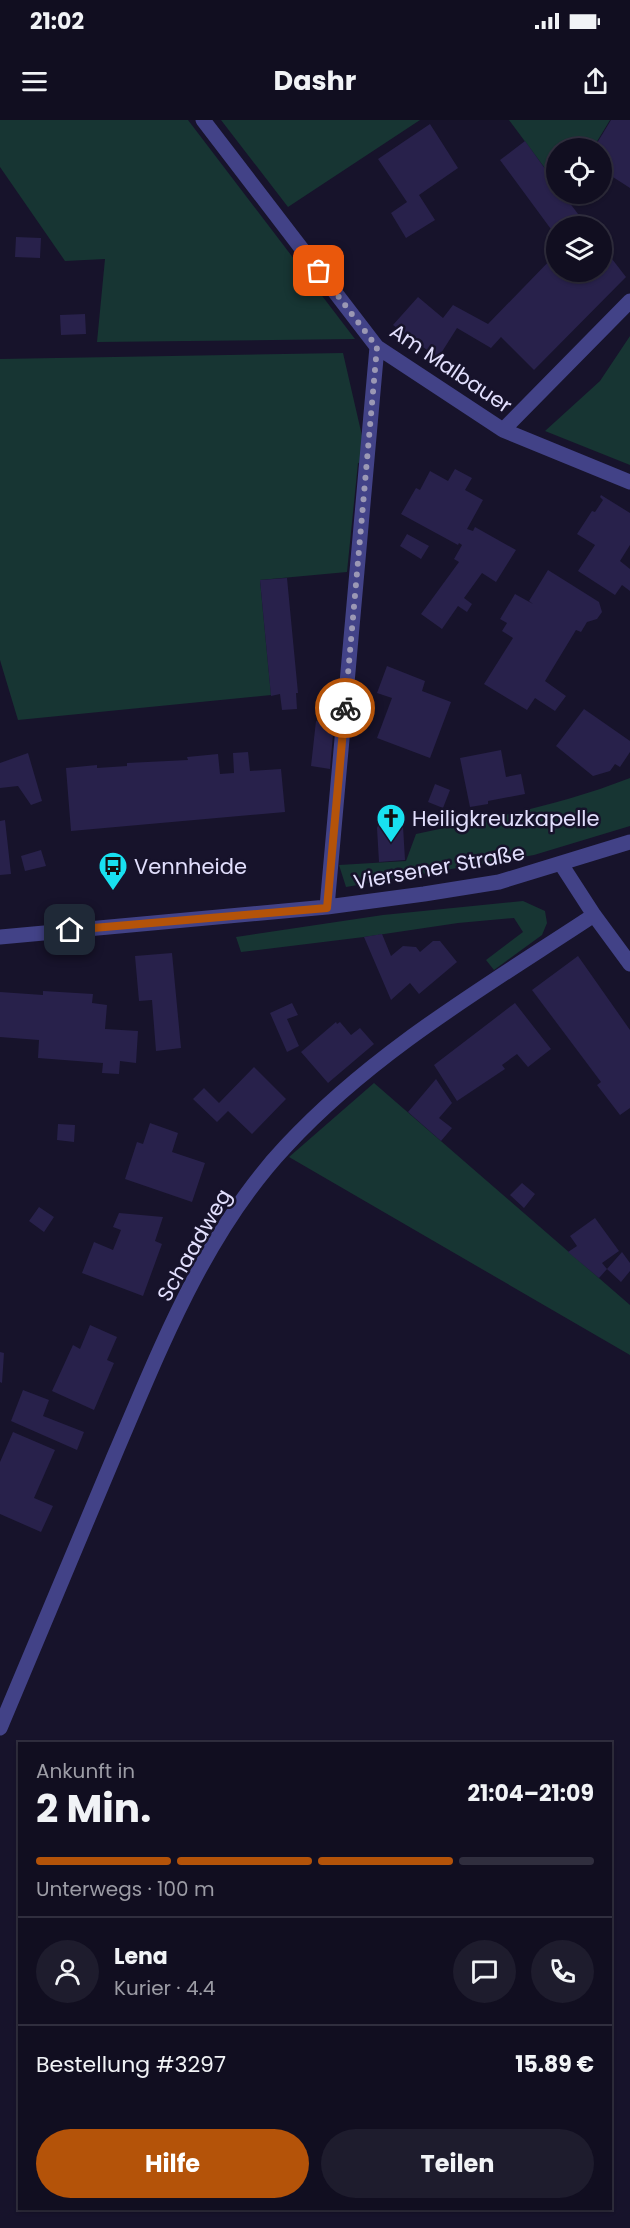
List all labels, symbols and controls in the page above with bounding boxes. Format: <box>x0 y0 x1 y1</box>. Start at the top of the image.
text: 21:02 <box>30 6 84 37</box>
text: Dashr <box>274 62 356 99</box>
icon: menu <box>18 65 51 98</box>
icon: share <box>579 65 612 98</box>
map controls <box>546 138 612 282</box>
button: locate <box>546 138 612 204</box>
button: layers <box>546 216 612 282</box>
pin <box>293 245 344 296</box>
icon: bag <box>302 254 335 287</box>
street label: Am Malbauer <box>384 316 518 420</box>
courier <box>315 678 375 738</box>
icon: bike <box>329 692 362 725</box>
church icon: Heiligkreuzkapelle <box>375 802 407 844</box>
place label: Heiligkreuzkapelle <box>412 804 600 833</box>
street label: Viersener Straße <box>351 838 527 896</box>
bus stop icon: Vennheide <box>97 850 129 892</box>
place label: Vennheide <box>134 852 247 881</box>
pin <box>44 904 95 955</box>
icon: home <box>53 913 86 946</box>
street label: Schaadweg <box>150 1183 238 1307</box>
text: Ankunft in <box>36 1757 135 1785</box>
text: 21:04–21:09 <box>467 1778 594 1809</box>
text: 2 Min. <box>36 1781 151 1836</box>
text: Unterwegs · 100 m <box>36 1875 215 1903</box>
button: person <box>36 1940 99 2003</box>
button: chat <box>453 1940 516 2003</box>
button: phone <box>531 1940 594 2003</box>
text: Lena <box>114 1941 168 1972</box>
text: Kurier · 4.4 <box>114 1974 215 2002</box>
text: Bestellung #3297 <box>36 2049 226 2080</box>
text: 15.89 € <box>515 2049 594 2080</box>
button: Hilfe <box>36 2129 309 2198</box>
button: Teilen <box>321 2129 594 2198</box>

